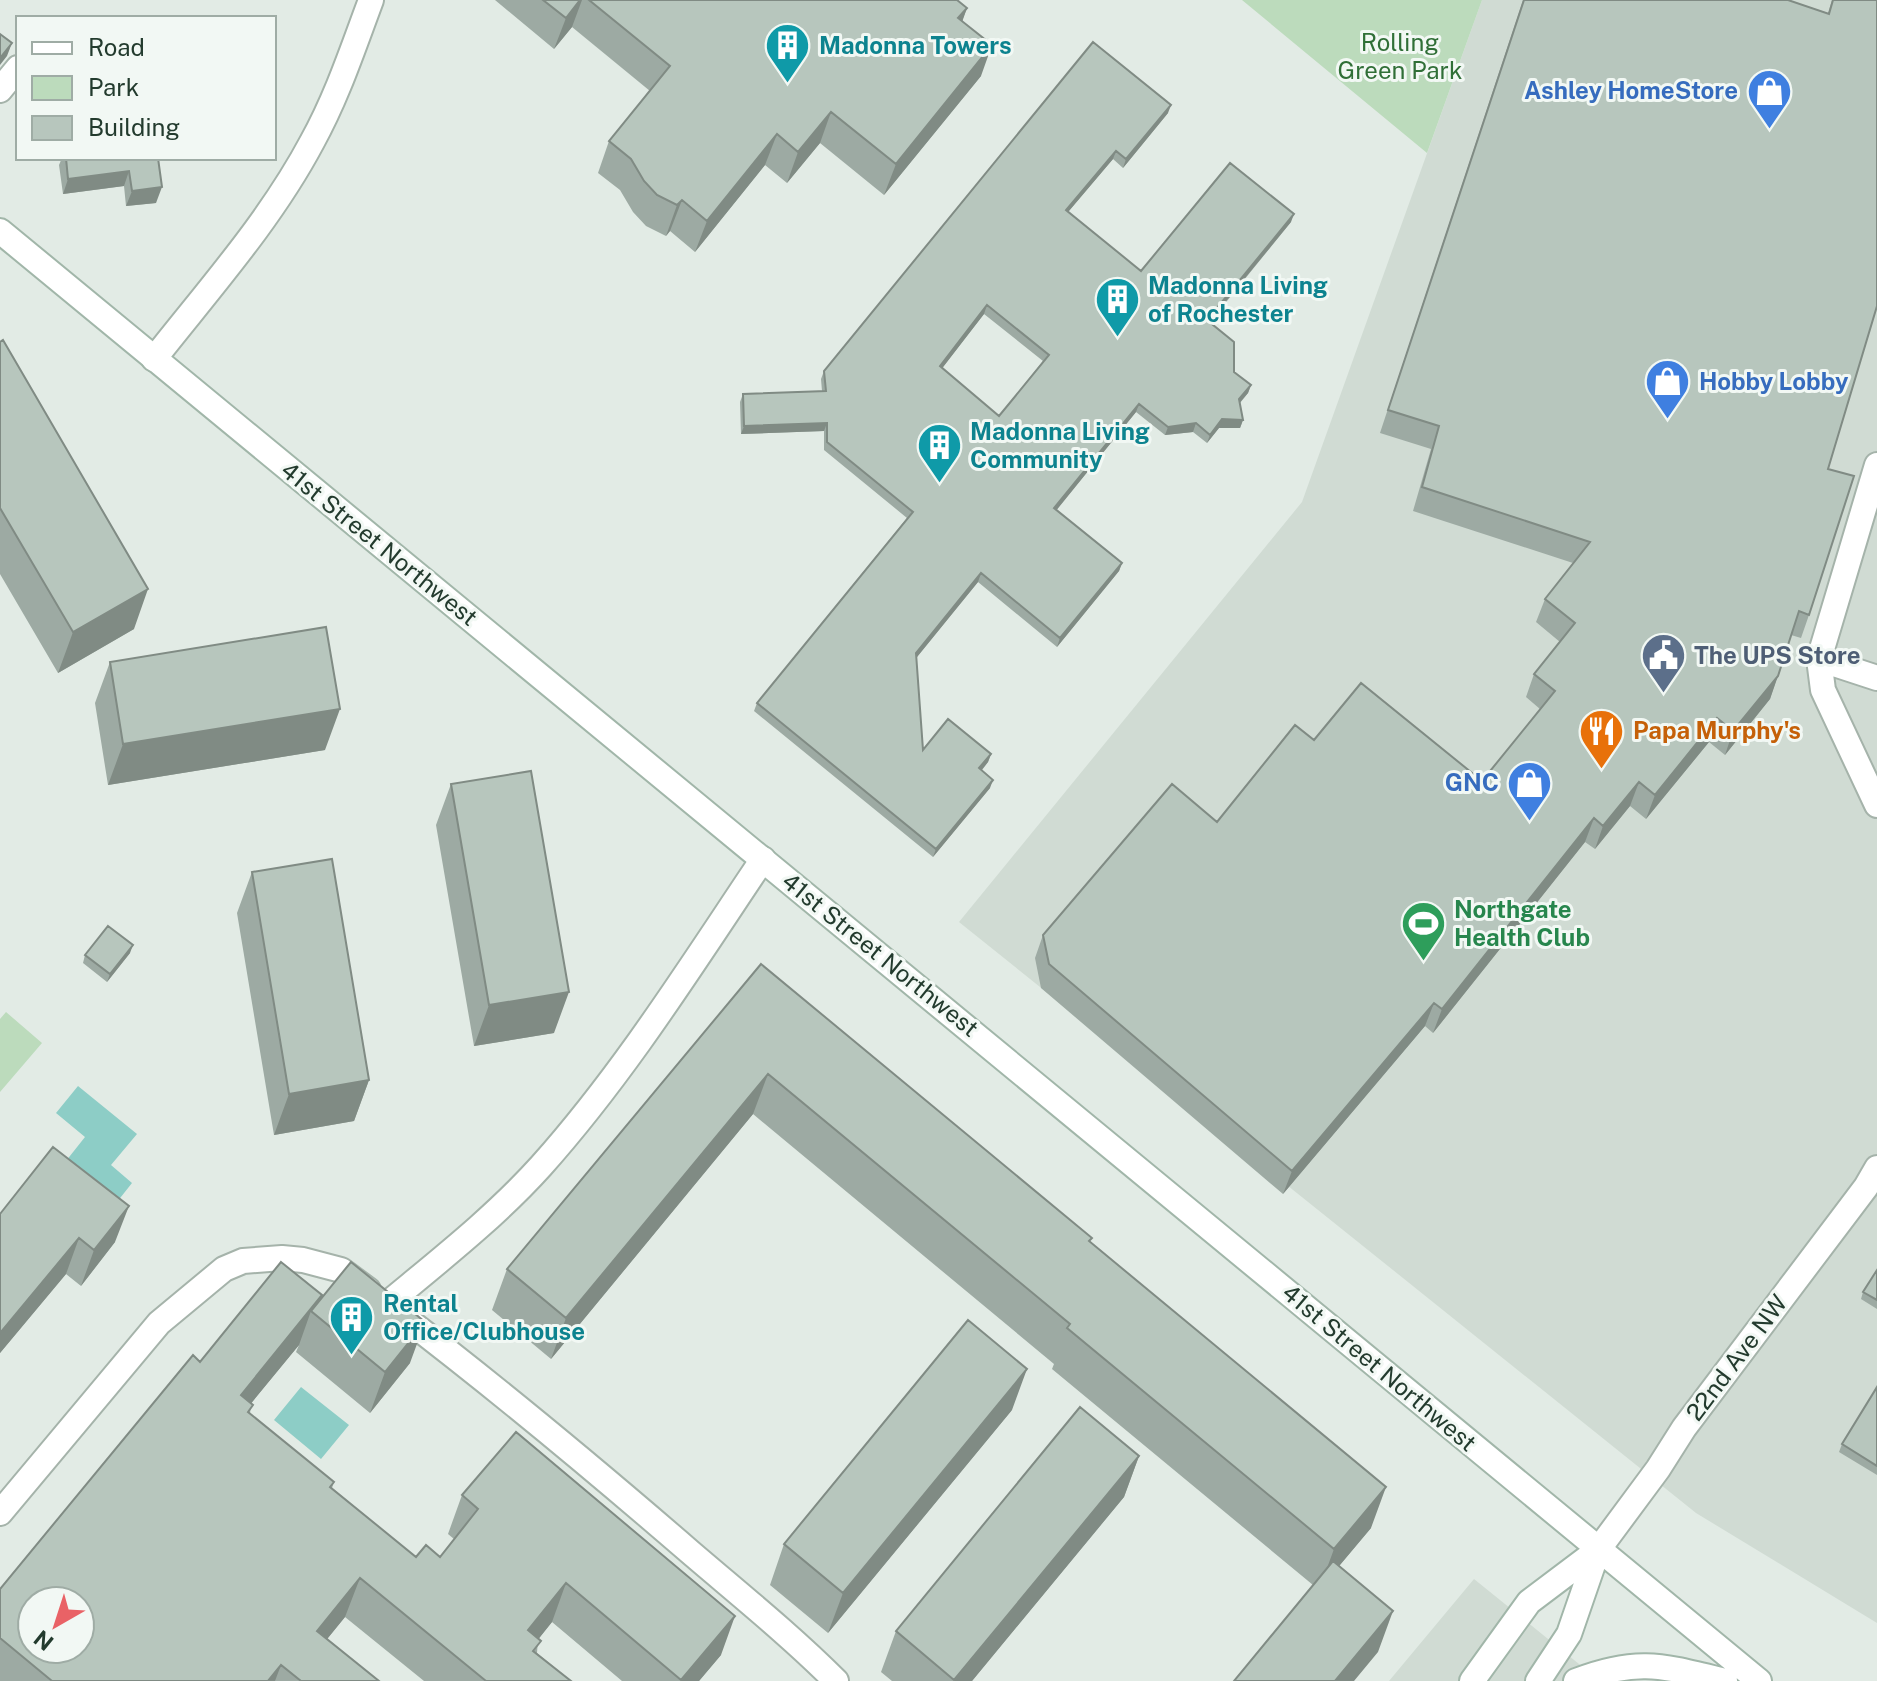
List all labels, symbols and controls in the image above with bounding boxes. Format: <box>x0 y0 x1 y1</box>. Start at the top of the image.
legend <box>16 16 276 160</box>
building icon: Madonna Towers <box>764 22 812 85</box>
park label: Rolling Green Park <box>1338 28 1462 84</box>
place label: Madonna Towers <box>819 31 1012 59</box>
text: Road <box>88 33 145 61</box>
shop icon: Ashley HomeStore <box>1745 67 1793 130</box>
text: Park <box>88 73 139 101</box>
place label: Ashley HomeStore <box>1524 76 1738 104</box>
text: Building <box>88 113 180 141</box>
place label: Madonna Living of Rochester <box>1148 271 1328 327</box>
building icon: Madonna Living of Rochester <box>1093 276 1141 339</box>
shop icon: Hobby Lobby <box>1644 358 1692 421</box>
place label: Hobby Lobby <box>1699 367 1849 395</box>
place label: Madonna Living Community <box>970 417 1150 473</box>
building icon: Madonna Living Community <box>915 422 963 485</box>
street label: 41st Street Northwest <box>276 455 483 631</box>
public building icon: The UPS Store <box>1639 632 1687 695</box>
place label: The UPS Store <box>1694 641 1861 669</box>
restaurant icon: Papa Murphy's <box>1578 707 1626 770</box>
place label: Papa Murphy's <box>1633 716 1801 744</box>
shop icon: GNC <box>1506 759 1554 822</box>
place label: GNC <box>1445 768 1499 796</box>
street label: 41st Street Northwest <box>777 866 984 1042</box>
place label: Northgate Health Club <box>1454 895 1590 951</box>
sports icon: Northgate Health Club <box>1399 900 1447 963</box>
street label: 41st Street Northwest <box>1277 1278 1482 1456</box>
place label: Rental Office/Clubhouse <box>383 1289 585 1345</box>
street label: 22nd Ave NW <box>1680 1289 1793 1426</box>
building icon: Rental Office/Clubhouse <box>328 1294 376 1357</box>
north arrow <box>16 1585 96 1665</box>
text: N <box>29 1625 58 1656</box>

